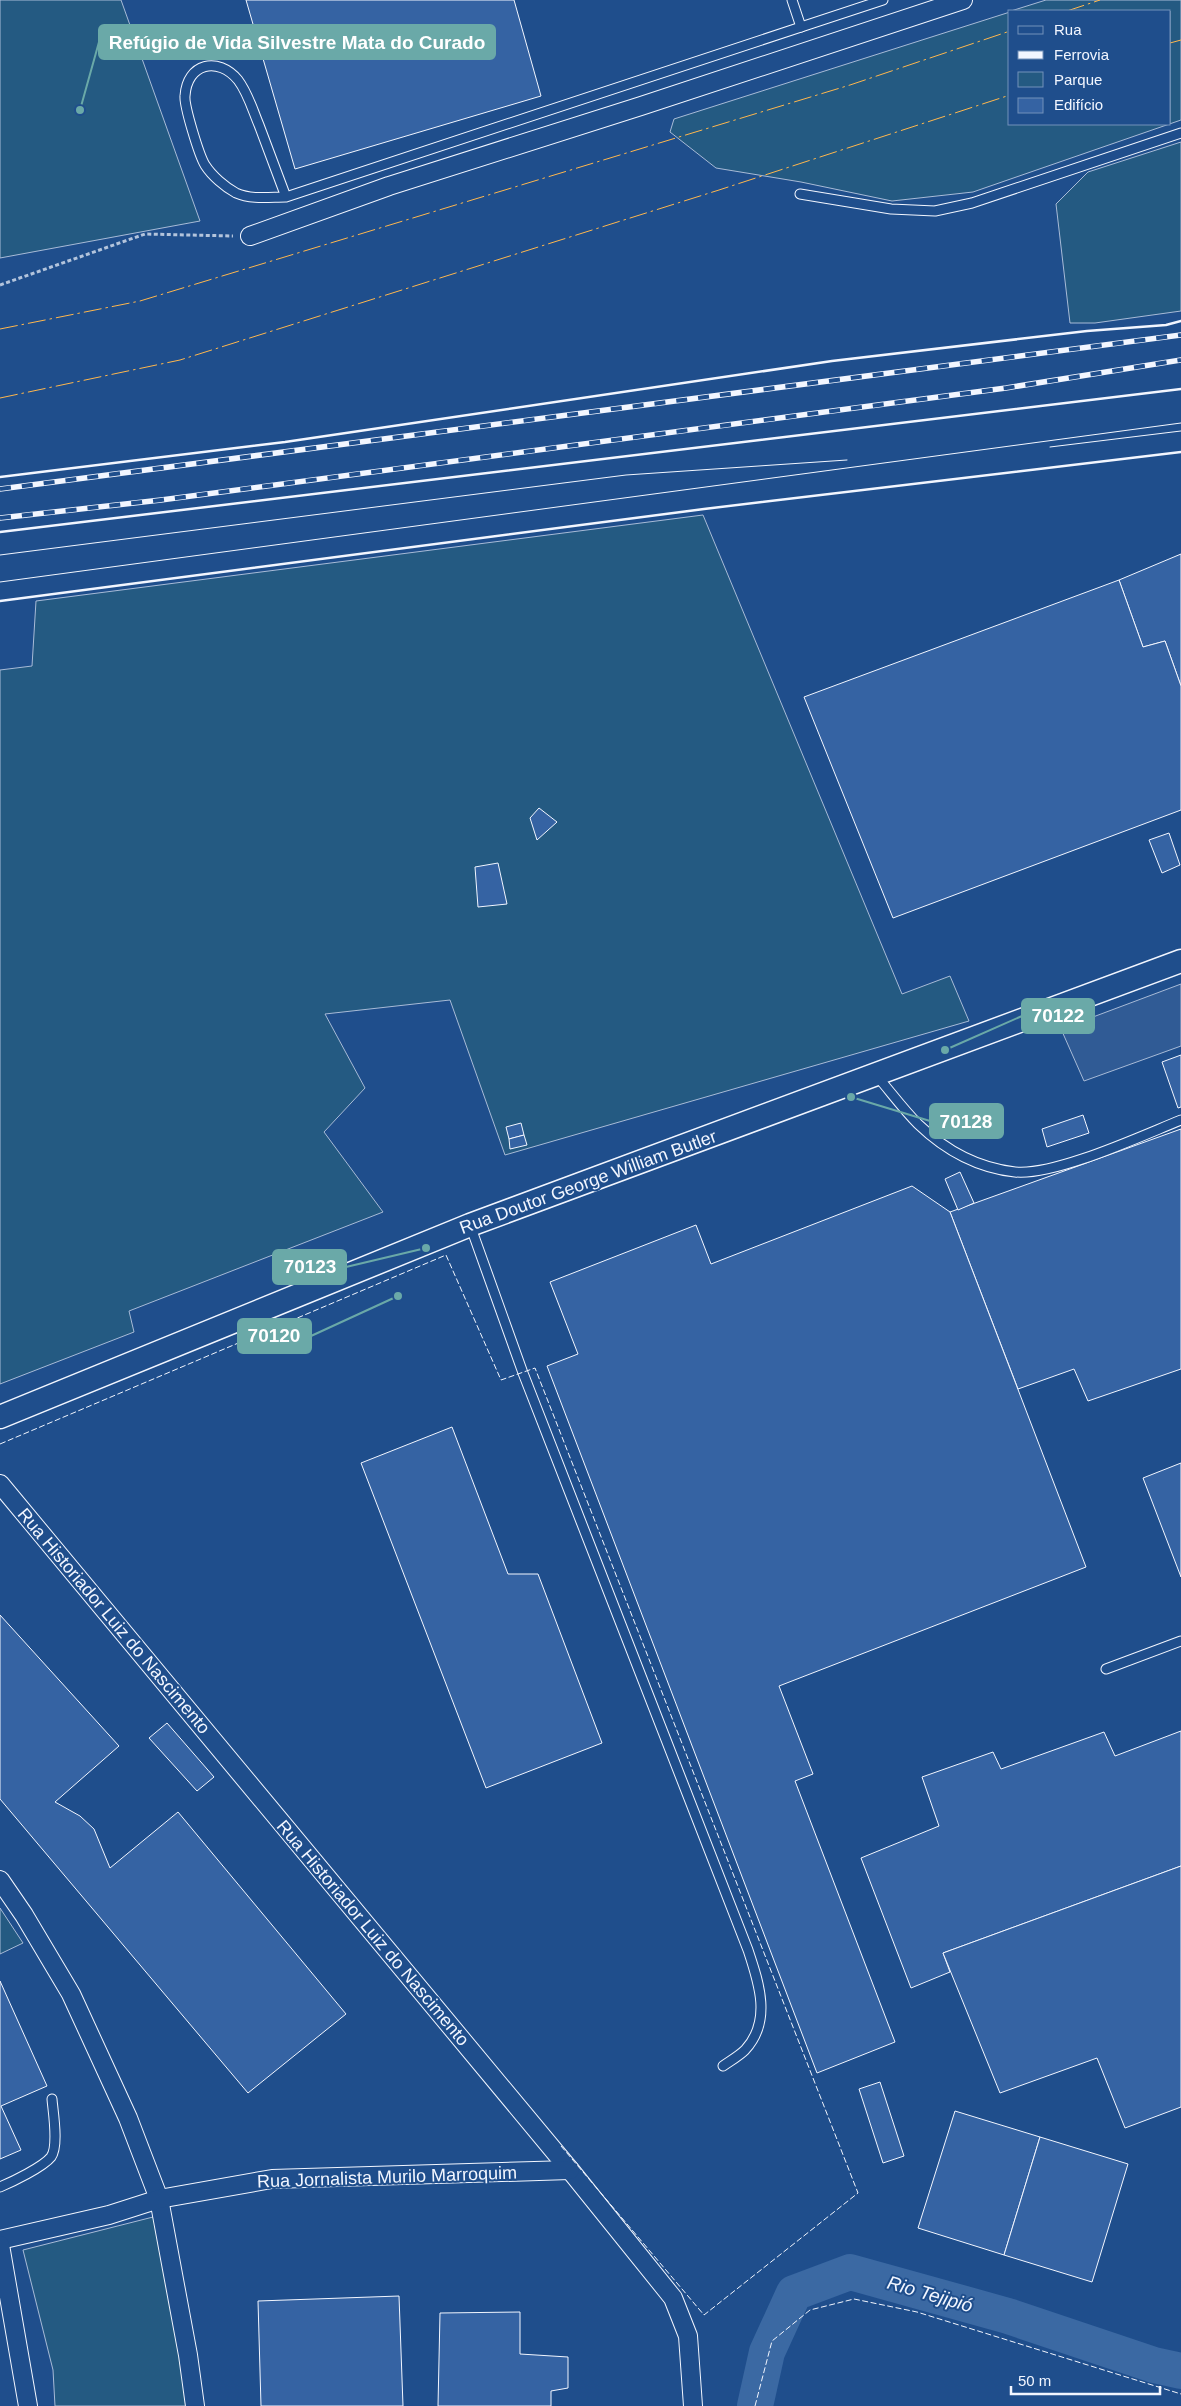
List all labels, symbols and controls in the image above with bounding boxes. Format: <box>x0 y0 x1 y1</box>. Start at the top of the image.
legend <box>1008 10 1171 125</box>
text: Rua <box>1054 21 1082 38</box>
callout: Refúgio de Vida Silvestre Mata do Curado <box>99 25 495 59</box>
text: Refúgio de Vida Silvestre Mata do Curado <box>109 32 485 53</box>
text: Ferrovia <box>1054 46 1110 63</box>
text: Parque <box>1054 71 1102 88</box>
text: Edifício <box>1054 96 1103 113</box>
callout: 70122 <box>1022 999 1094 1033</box>
text: 70122 <box>1032 1005 1084 1026</box>
callout: 70128 <box>930 1104 1003 1138</box>
text: 70128 <box>940 1111 992 1132</box>
street label: Rua Doutor George William Butler <box>457 1126 719 1238</box>
callout: 70123 <box>273 1250 346 1284</box>
text: 70123 <box>284 1256 336 1277</box>
callout: 70120 <box>238 1319 311 1353</box>
text: 70120 <box>248 1325 300 1346</box>
street label: Rua Historiador Luiz do Nascimento <box>14 1504 214 1738</box>
street label: Rua Historiador Luiz do Nascimento <box>273 1816 473 2050</box>
street label: Rua Jornalista Murilo Marroquim <box>257 2162 517 2192</box>
water label: Rio Tejipió <box>885 2272 976 2316</box>
scale bar <box>1011 2364 1160 2396</box>
text: 50 m <box>1018 2372 1051 2389</box>

